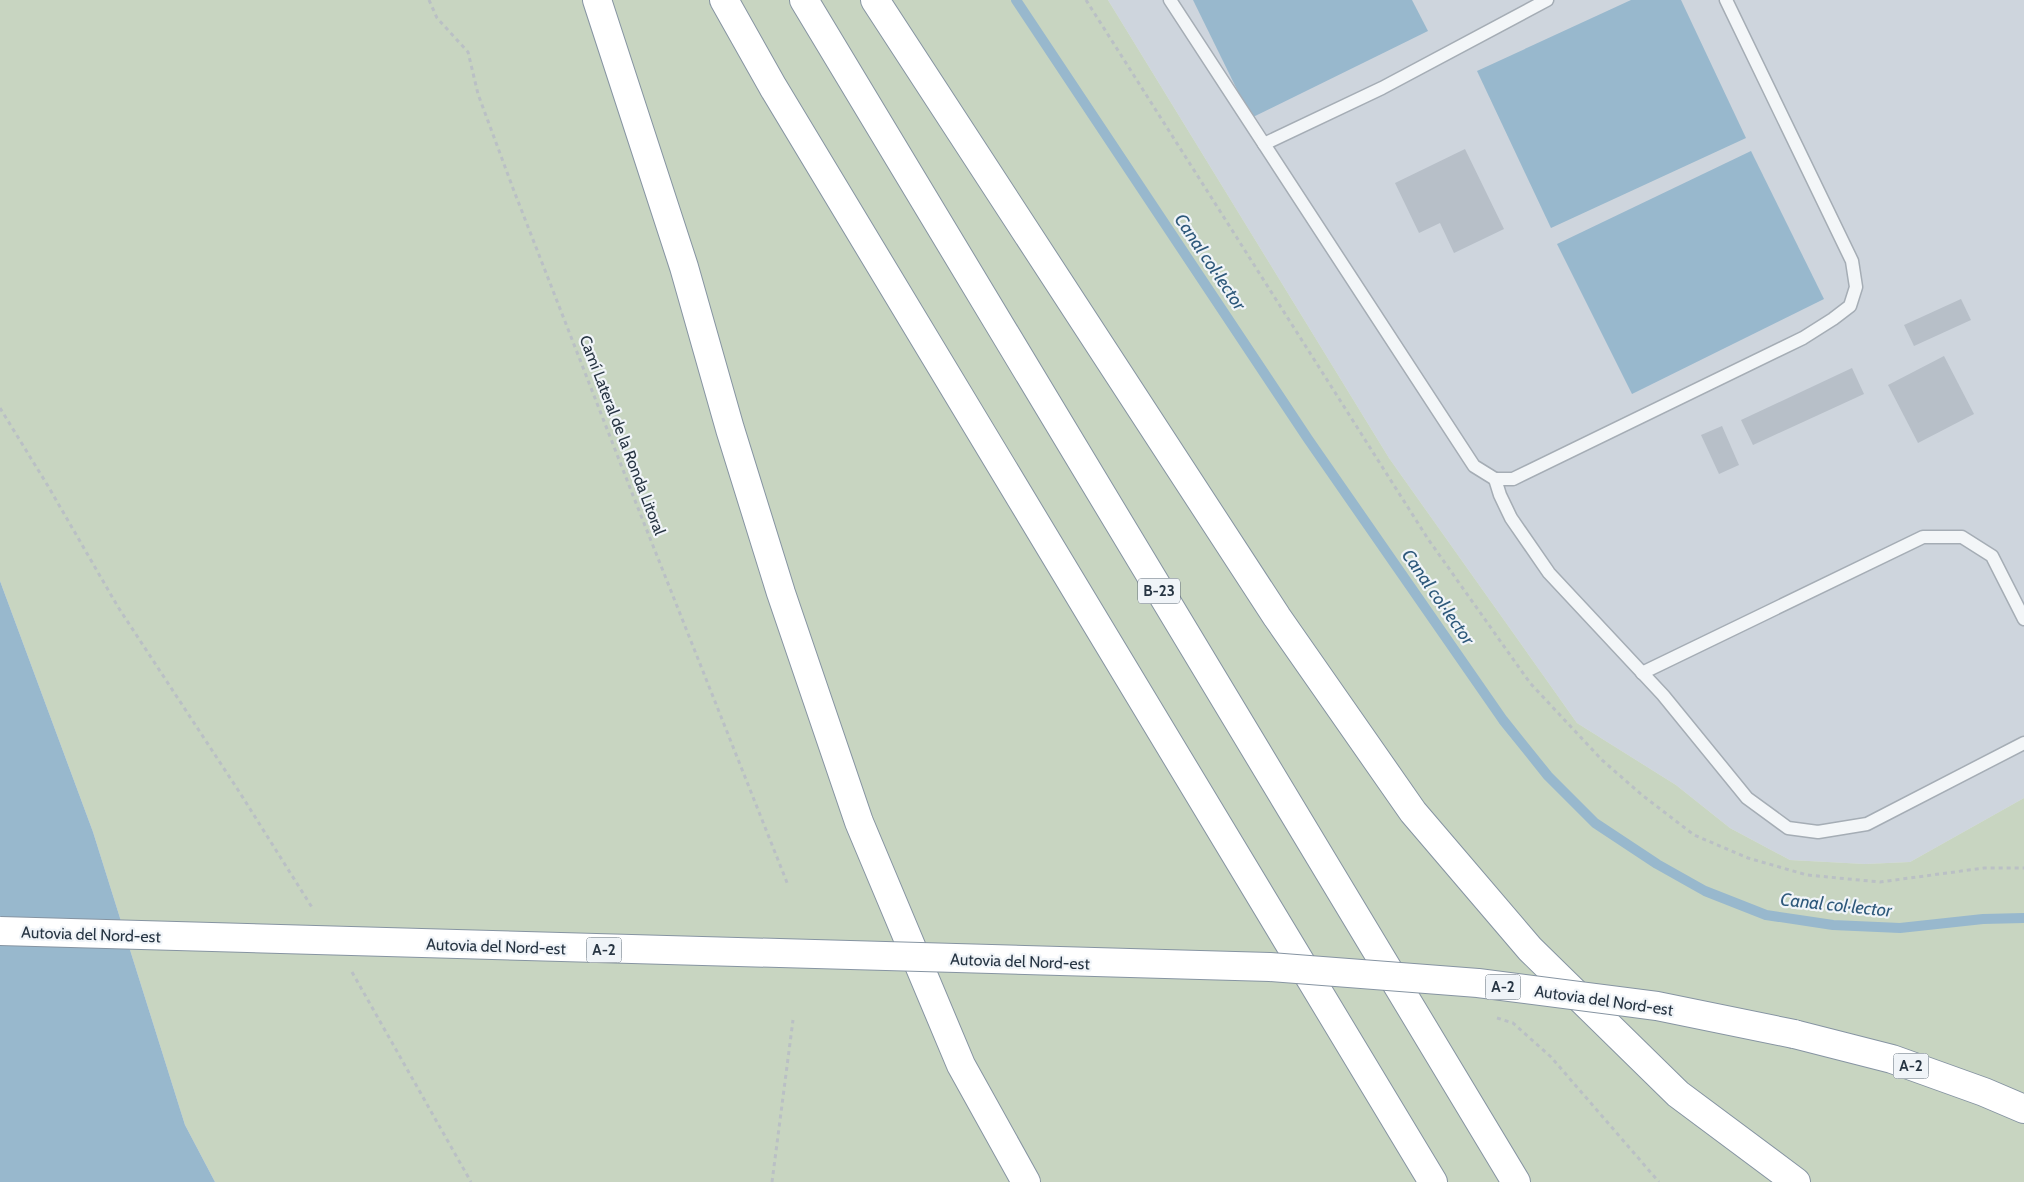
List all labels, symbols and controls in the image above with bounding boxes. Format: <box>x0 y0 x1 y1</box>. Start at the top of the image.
water label: Canal col·lector <box>1170 210 1251 316</box>
street label: Camí Lateral de la Ronda Litoral <box>576 333 670 538</box>
water label: Canal col·lector <box>1397 545 1480 650</box>
road number: B-23 <box>1138 578 1180 604</box>
water label: Canal col·lector <box>1779 888 1894 922</box>
street label: Autovia del Nord-est <box>21 923 162 946</box>
street label: Autovia del Nord-est <box>426 935 567 958</box>
road number: A-2 <box>586 938 622 962</box>
street label: Autovia del Nord-est <box>950 950 1091 973</box>
road number: A-2 <box>1486 974 1520 1000</box>
street label: Autovia del Nord-est <box>1533 981 1675 1020</box>
road number: A-2 <box>1894 1054 1928 1078</box>

